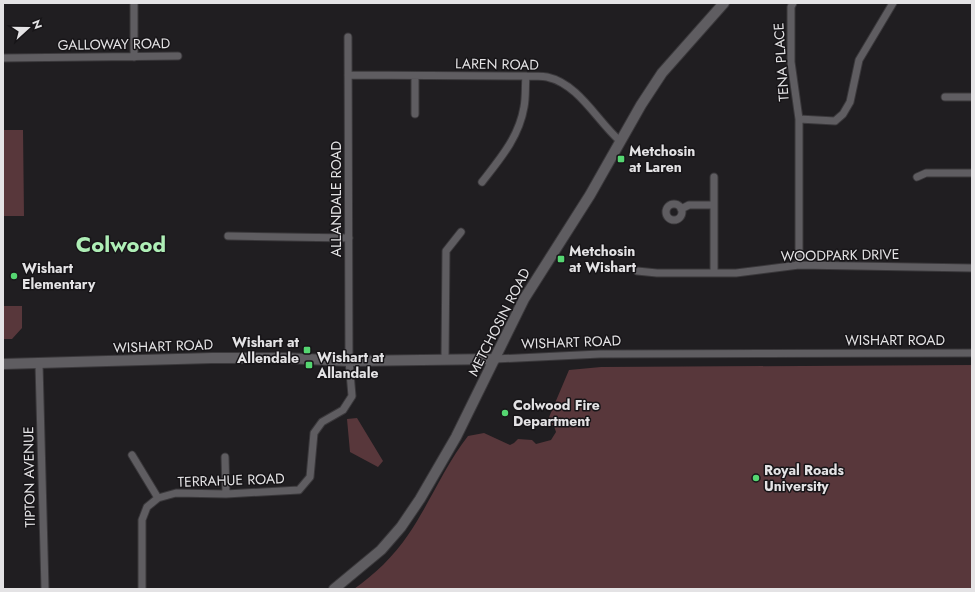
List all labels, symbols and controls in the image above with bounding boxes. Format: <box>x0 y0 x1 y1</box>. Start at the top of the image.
north arrow <box>8 8 48 48</box>
text: N <box>28 17 46 31</box>
street label: TENA PLACE <box>768 22 794 102</box>
street label: GALLOWAY ROAD <box>58 33 170 55</box>
street label: LAREN ROAD <box>455 53 539 75</box>
street label: ALLANDALE ROAD <box>326 141 346 257</box>
place label: Metchosin at Laren <box>629 141 695 177</box>
marker: Metchosin at Laren <box>616 154 626 164</box>
district label: Colwood <box>76 228 166 260</box>
place label: Metchosin at Wishart <box>569 241 637 277</box>
street label: WOODPARK DRIVE <box>780 244 900 266</box>
marker: Metchosin at Wishart <box>556 254 566 264</box>
place label: Wishart Elementary <box>22 258 96 294</box>
street label: METCHOSIN ROAD <box>463 264 535 380</box>
marker: Wishart Elementary <box>9 271 19 281</box>
street label: WISHART ROAD <box>521 330 621 354</box>
street label: WISHART ROAD <box>845 330 945 350</box>
place label: Wishart at Allendale <box>232 332 300 368</box>
street label: WISHART ROAD <box>113 334 213 358</box>
marker: Wishart at Allendale <box>302 345 312 355</box>
place label: Wishart at Allandale <box>316 347 385 383</box>
marker: Wishart at Allandale <box>304 360 314 370</box>
place label: Colwood Fire Department <box>513 395 600 431</box>
marker: Colwood Fire Department <box>500 408 510 418</box>
street label: TIPTON AVENUE <box>18 426 40 528</box>
place label: Royal Roads University <box>764 460 844 496</box>
street label: TERRAHUE ROAD <box>177 468 285 492</box>
marker: Royal Roads University <box>751 473 761 483</box>

